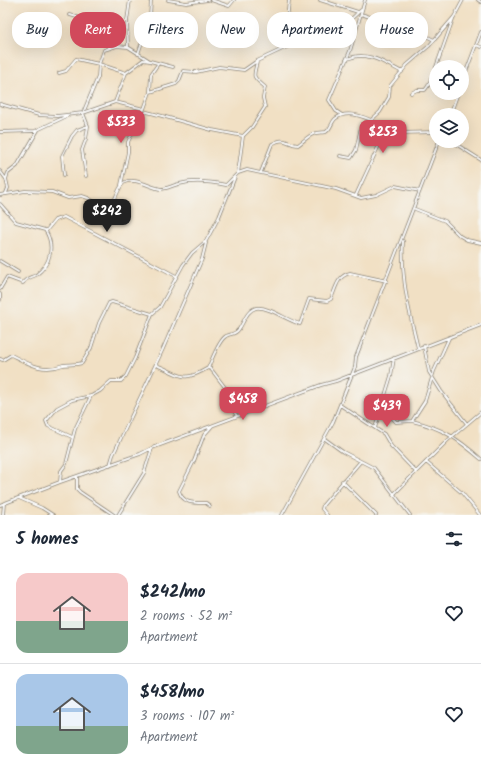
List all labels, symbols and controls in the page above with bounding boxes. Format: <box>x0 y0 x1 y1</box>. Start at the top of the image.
chip: Buy <box>12 12 62 48</box>
chip: Rent <box>70 12 126 48</box>
chip: Filters <box>134 12 198 48</box>
chip: New <box>206 12 259 48</box>
chip: Apartment <box>267 12 357 48</box>
chip: House <box>365 12 428 48</box>
map controls <box>429 60 469 148</box>
button: locate <box>429 60 469 100</box>
button: layers <box>429 108 469 148</box>
pin: $533 <box>97 110 145 144</box>
text: $533 <box>107 112 135 133</box>
pin: $253 <box>359 120 407 154</box>
text: $253 <box>369 122 397 143</box>
pin: $242 <box>83 199 131 233</box>
text: $242 <box>92 201 122 222</box>
pin: $458 <box>219 387 267 421</box>
text: $458 <box>228 389 258 410</box>
pin: $439 <box>363 394 411 428</box>
text: $439 <box>373 396 401 417</box>
text: 5 homes <box>16 526 79 553</box>
icon: filters <box>443 528 465 550</box>
text: $242/mo <box>140 579 206 606</box>
icon: home <box>48 589 96 637</box>
icon: heart <box>443 602 465 624</box>
text: 2 rooms · 52 m² <box>140 606 232 627</box>
text: Apartment <box>140 627 198 648</box>
text: $458/mo <box>140 679 204 706</box>
icon: home <box>48 690 96 738</box>
icon: heart <box>443 703 465 725</box>
text: 3 rooms · 107 m² <box>140 706 234 727</box>
text: Apartment <box>140 727 198 748</box>

